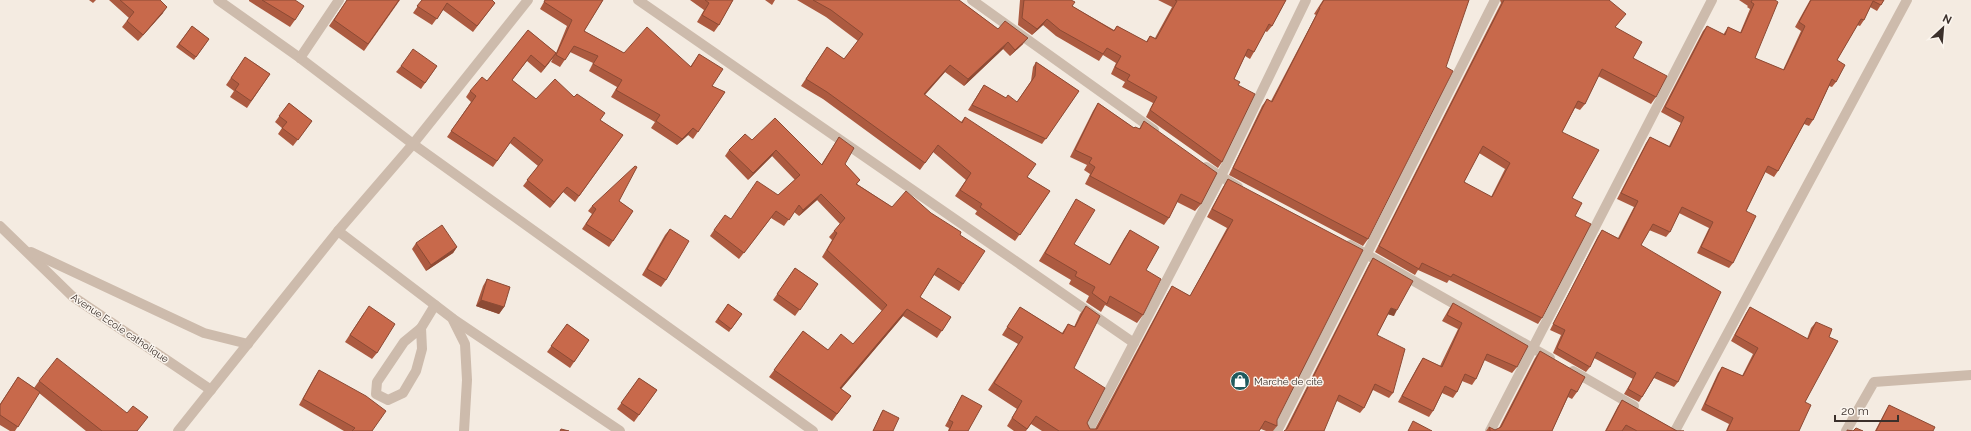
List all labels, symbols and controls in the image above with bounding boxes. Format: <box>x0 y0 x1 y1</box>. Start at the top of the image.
north arrow <box>1923 8 1963 48</box>
text: N <box>1941 12 1954 27</box>
street label: Avenue Ecole catholique <box>69 291 171 365</box>
shop icon: Marché de cité <box>1229 370 1251 392</box>
place label: Marché de cité <box>1254 376 1323 387</box>
scale bar <box>1835 397 1898 423</box>
text: 20 m <box>1841 404 1869 418</box>

